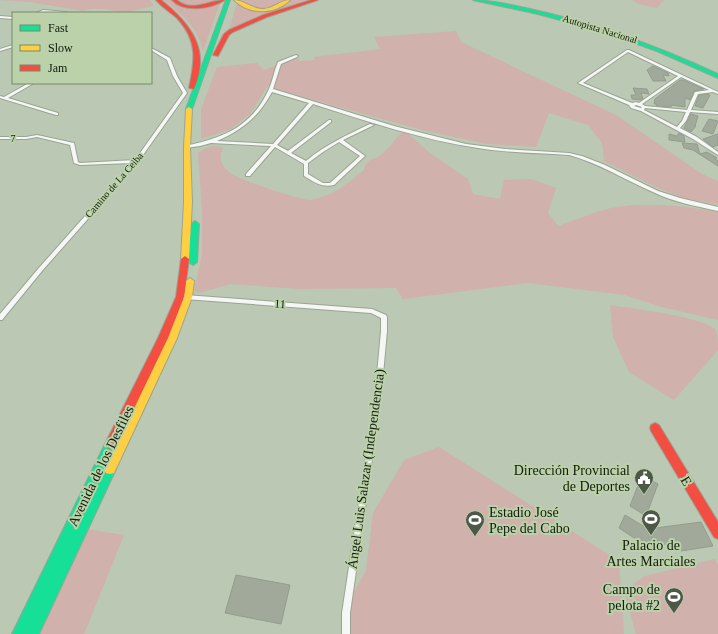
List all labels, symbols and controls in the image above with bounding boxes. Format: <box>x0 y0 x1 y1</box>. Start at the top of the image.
legend <box>12 12 152 84</box>
street label: Autopista Nacional <box>561 12 639 46</box>
text: Fast <box>48 21 69 35</box>
text: Slow <box>48 41 73 55</box>
text: Jam <box>48 61 68 75</box>
street label: 7 <box>11 133 16 144</box>
street label: Camino de La Ceiba <box>83 150 146 220</box>
street label: 11 <box>274 297 286 311</box>
street label: Ángel Luis Salazar (Independencia) <box>344 368 389 570</box>
street label: Avenida de los Desfiles <box>65 403 137 529</box>
place label: Dirección Provincial de Deportes <box>514 463 630 494</box>
public building icon: Dirección Provincial de Deportes <box>633 467 655 495</box>
street label: E <box>677 473 695 489</box>
place label: Estadio José Pepe del Cabo <box>489 505 570 536</box>
sports icon: Palacio de Artes Marciales <box>640 508 662 536</box>
sports icon: Estadio José Pepe del Cabo <box>464 509 486 537</box>
place label: Palacio de Artes Marciales <box>606 538 696 569</box>
place label: Campo de pelota #2 <box>603 582 660 613</box>
sports icon: Campo de pelota #2 <box>663 586 685 614</box>

